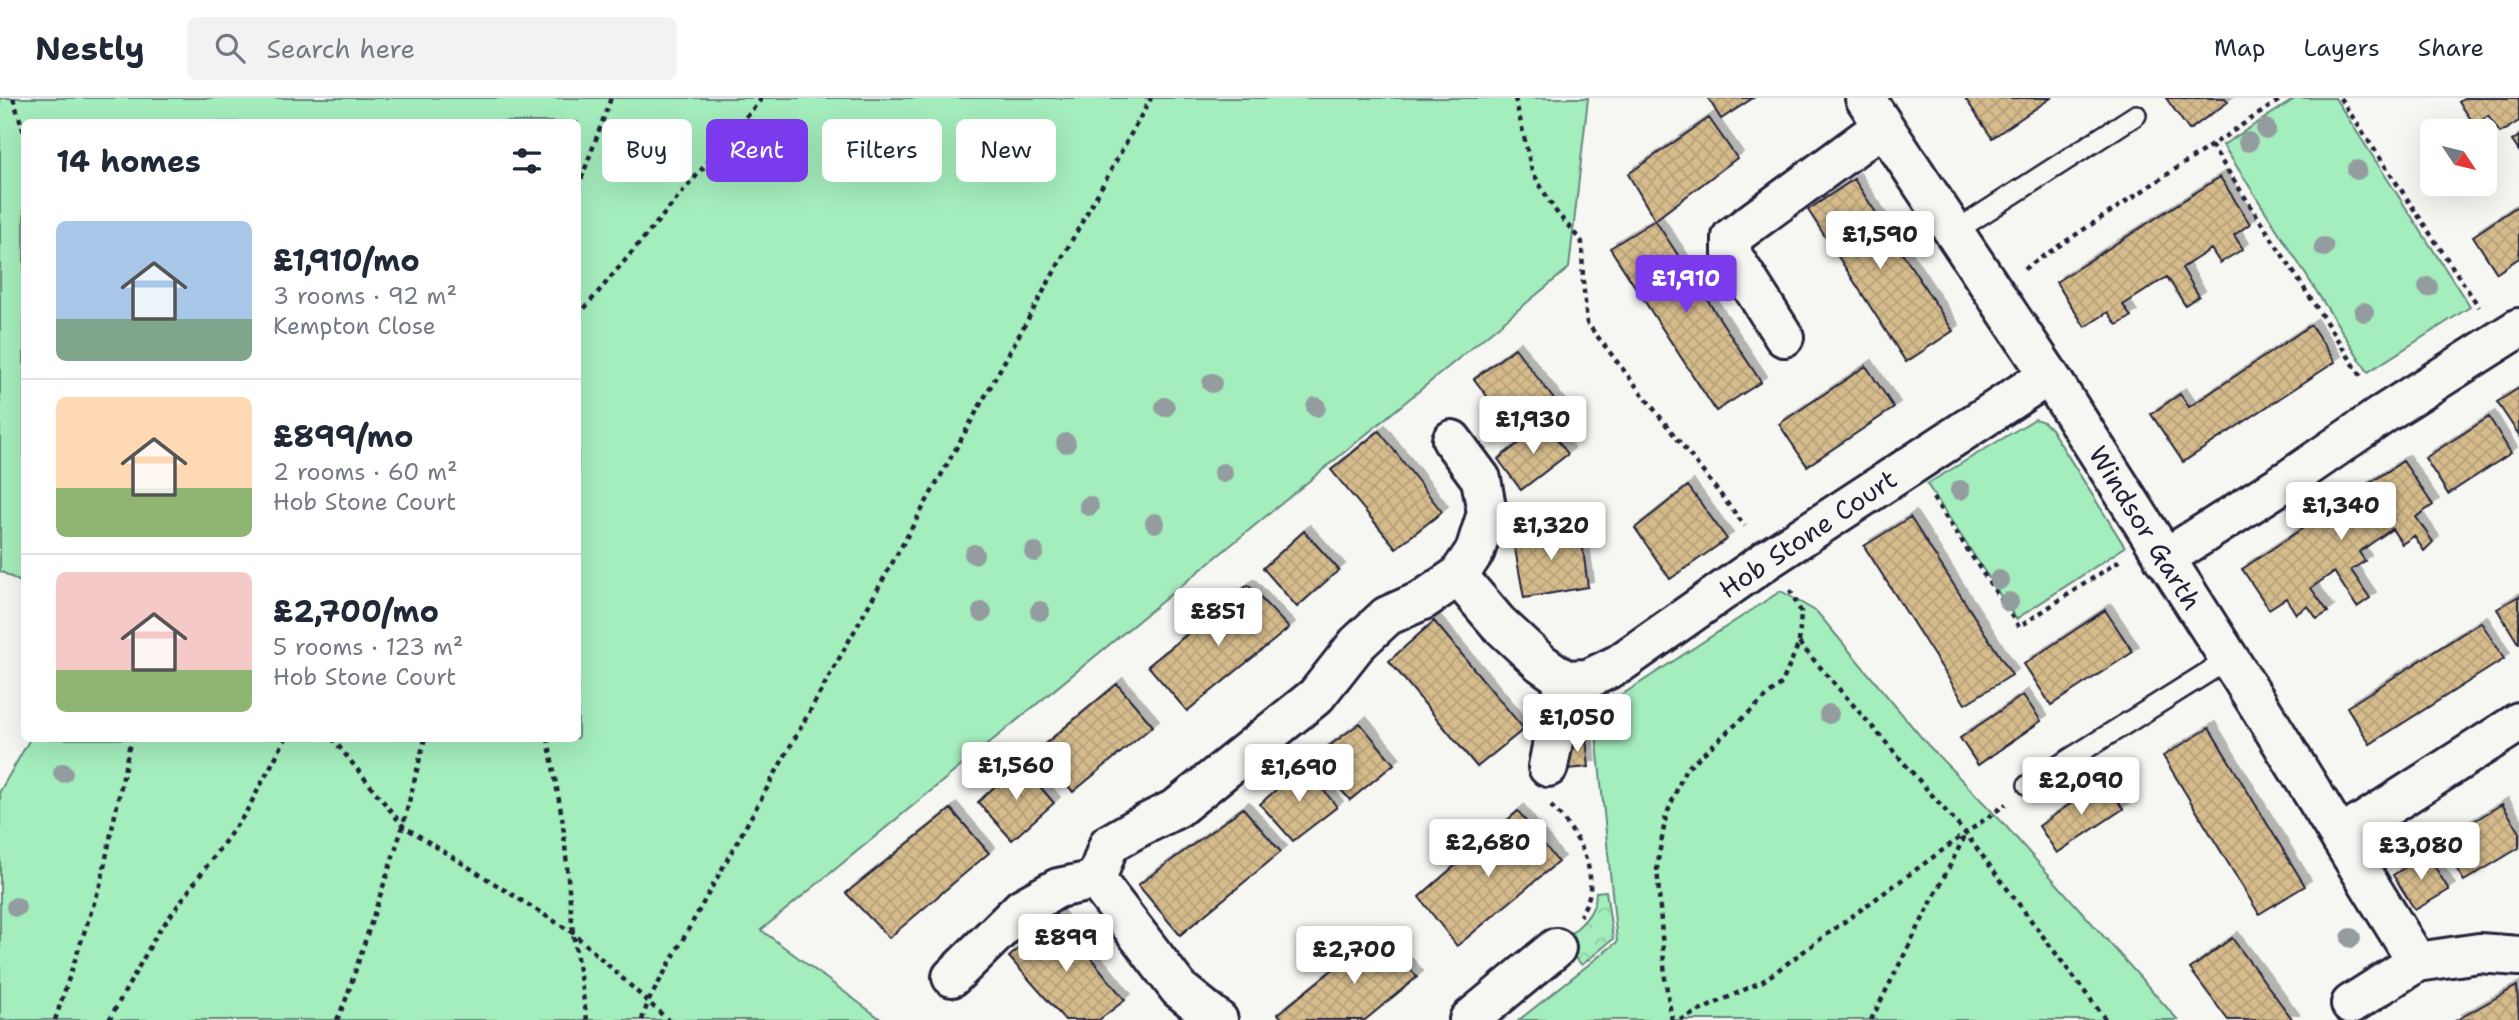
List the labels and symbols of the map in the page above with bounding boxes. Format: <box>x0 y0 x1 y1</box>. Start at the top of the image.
north arrow <box>2420 119 2497 196</box>
pin: £1,590 <box>1823 212 1937 271</box>
pin: £1,910 <box>1629 256 1743 315</box>
pin: £1,930 <box>1476 396 1590 456</box>
street label: Windsor Garth <box>2081 439 2210 616</box>
street label: Hob Stone Court <box>1712 461 1903 606</box>
pin: £1,340 <box>2284 482 2398 542</box>
pin: £1,320 <box>1494 503 1608 562</box>
pin: £851 <box>1177 588 1259 648</box>
pin: £1,050 <box>1520 694 1634 754</box>
pin: £1,560 <box>959 742 1073 802</box>
pin: £1,690 <box>1242 744 1356 804</box>
pin: £2,090 <box>2024 758 2138 817</box>
pin: £2,680 <box>1431 820 1545 879</box>
pin: £3,080 <box>2364 822 2478 882</box>
pin: £899 <box>1025 914 1107 974</box>
pin: £2,700 <box>1297 926 1411 986</box>

